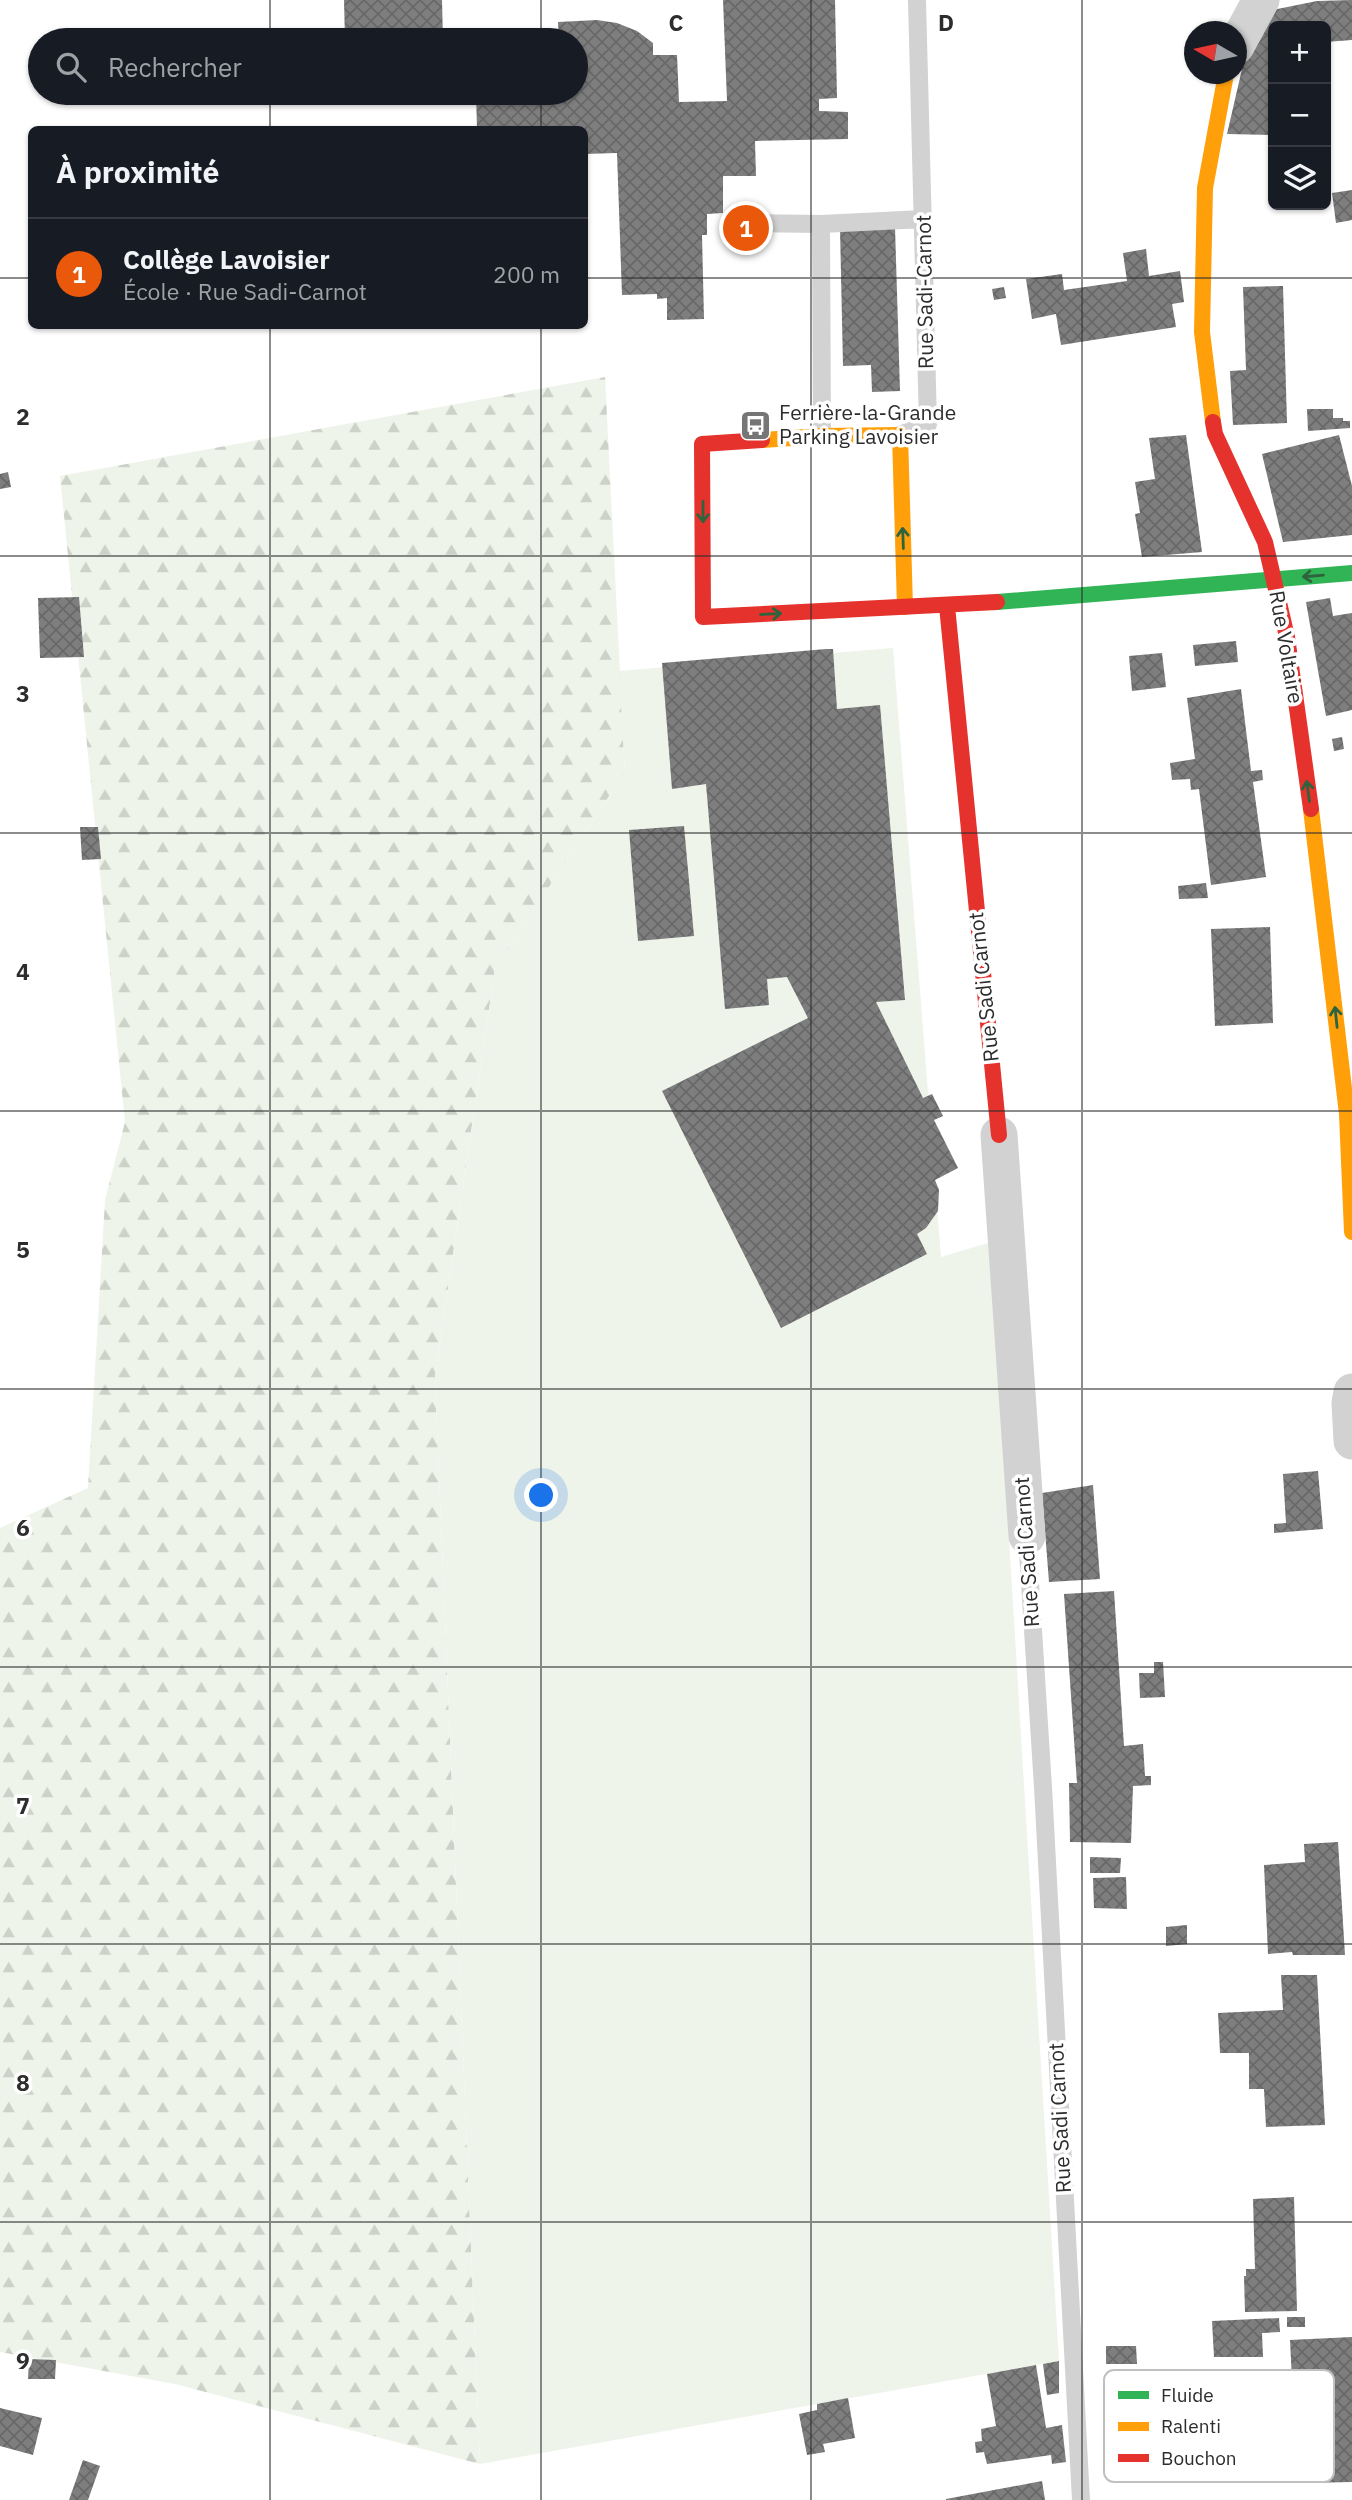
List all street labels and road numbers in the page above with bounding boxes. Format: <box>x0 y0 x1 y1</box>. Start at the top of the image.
street label: Rue Sadi-Carnot <box>909 215 939 369</box>
street label: Rue Voltaire <box>1263 588 1311 706</box>
street label: Rue Sadi Carnot <box>961 911 1005 1063</box>
street label: Rue Sadi Carnot <box>1007 1476 1045 1628</box>
street label: Rue Sadi Carnot <box>1041 2042 1077 2194</box>

